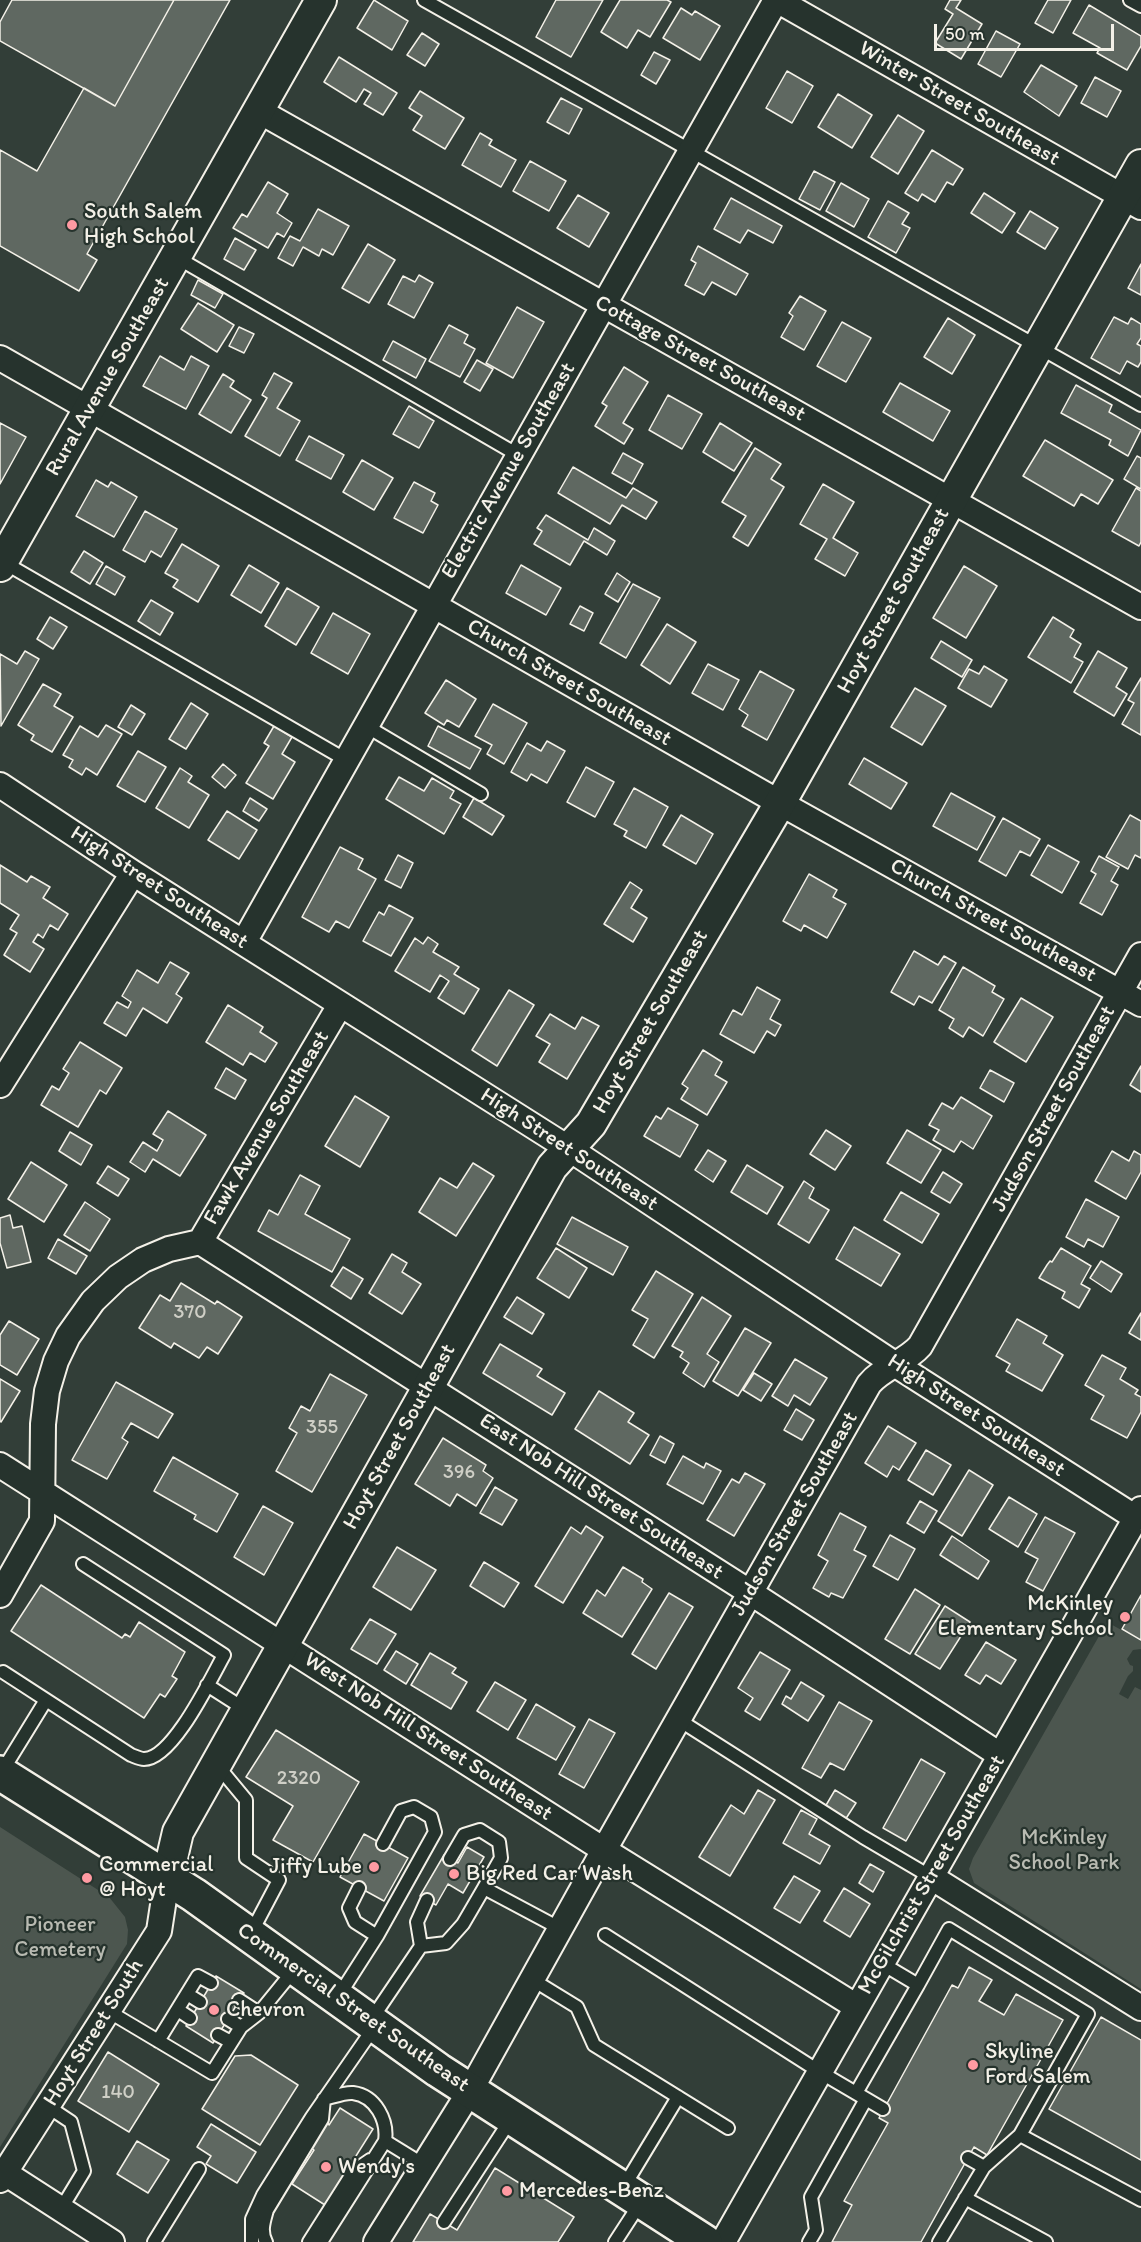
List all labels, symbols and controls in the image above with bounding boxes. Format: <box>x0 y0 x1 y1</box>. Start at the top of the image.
scale bar <box>937 12 1117 50</box>
text: 50 m <box>945 23 985 45</box>
street label: Winter Street Southeast <box>854 36 1064 172</box>
place label: South Salem High School <box>84 199 202 250</box>
marker: South Salem High School <box>65 218 79 232</box>
street label: Rural Avenue Southeast <box>40 273 176 481</box>
street label: Cottage Street Southeast <box>590 290 810 428</box>
street label: Electric Avenue Southeast <box>436 358 582 584</box>
street label: Hoyt Street Southeast <box>832 503 956 699</box>
street label: Church Street Southeast <box>462 614 676 752</box>
street label: High Street Southeast <box>65 821 253 955</box>
street label: Church Street Southeast <box>885 853 1101 989</box>
street label: Hoyt Street Southeast <box>587 925 715 1119</box>
street label: Judson Street Southeast <box>986 1001 1122 1217</box>
street label: Fawk Avenue Southeast <box>198 1026 336 1230</box>
street label: High Street Southeast <box>475 1083 663 1217</box>
house number: 370 <box>173 1301 207 1325</box>
street label: Hoyt Street Southeast <box>338 1339 462 1535</box>
street label: High Street Southeast <box>882 1349 1070 1483</box>
street label: Judson Street Southeast <box>726 1407 864 1621</box>
street label: East Nob Hill Street Southeast <box>474 1408 728 1586</box>
house number: 355 <box>306 1416 338 1440</box>
house number: 396 <box>443 1461 475 1485</box>
place label: McKinley Elementary School <box>938 1591 1113 1642</box>
marker: McKinley Elementary School <box>1118 1610 1132 1624</box>
street label: West Nob Hill Street Southeast <box>299 1647 557 1827</box>
street label: McGilchrist Street Southeast <box>852 1750 1012 2000</box>
house number: 2320 <box>277 1767 321 1791</box>
park label: McKinley School Park <box>1009 1825 1119 1876</box>
place label: Commercial @ Hoyt <box>99 1852 213 1904</box>
place label: Jiffy Lube <box>269 1854 362 1880</box>
marker: Jiffy Lube <box>367 1860 381 1874</box>
place label: Big Red Car Wash <box>466 1861 633 1887</box>
marker: Big Red Car Wash <box>447 1867 461 1881</box>
marker: Commercial @ Hoyt <box>80 1871 94 1885</box>
park label: Pioneer Cemetery <box>14 1912 106 1964</box>
street label: Commercial Street Southeast <box>232 1918 474 2098</box>
street label: Hoyt Street South <box>38 1955 150 2111</box>
place label: Chevron <box>226 1997 305 2023</box>
marker: Chevron <box>207 2003 221 2017</box>
place label: Skyline Ford Salem <box>985 2039 1091 2090</box>
marker: Skyline Ford Salem <box>966 2058 980 2072</box>
house number: 140 <box>101 2081 135 2105</box>
place label: Wendy's <box>338 2154 415 2180</box>
marker: Wendy's <box>319 2160 333 2174</box>
place label: Mercedes-Benz <box>519 2178 664 2204</box>
marker: Mercedes-Benz <box>500 2184 514 2198</box>

